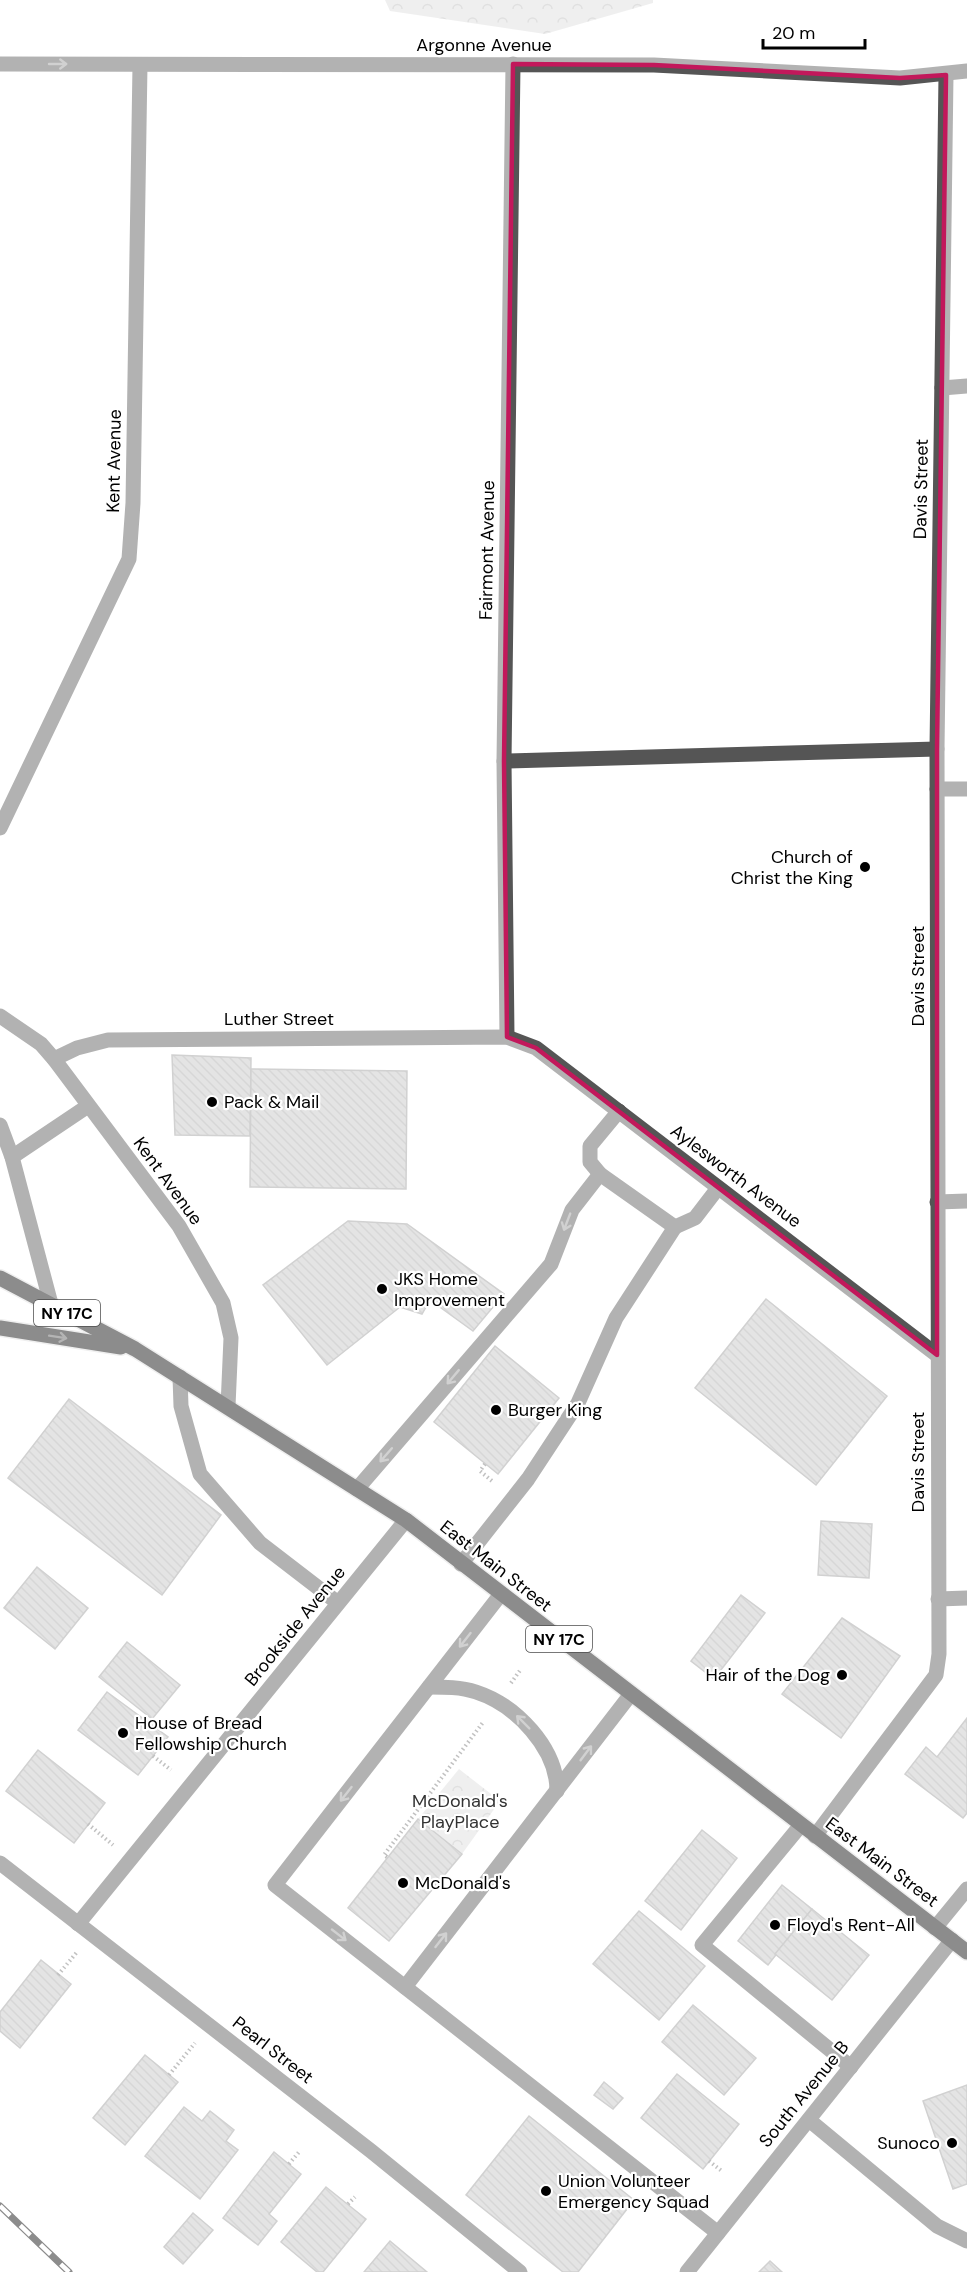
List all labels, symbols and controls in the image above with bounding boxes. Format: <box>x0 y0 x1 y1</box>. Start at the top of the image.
scale bar <box>763 12 865 50</box>
text: 20 m <box>772 21 815 45</box>
street label: Argonne Avenue <box>416 33 552 57</box>
one-way arrow <box>48 59 68 70</box>
street label: Kent Avenue <box>101 409 127 513</box>
street label: Davis Street <box>908 439 934 539</box>
street label: Fairmont Avenue <box>474 480 500 620</box>
place label: Church of Christ the King <box>731 845 853 890</box>
marker: Church of Christ the King <box>858 860 872 874</box>
street label: Davis Street <box>906 926 930 1026</box>
street label: Luther Street <box>224 1007 334 1031</box>
place label: Pack & Mail <box>224 1090 319 1114</box>
marker: Pack & Mail <box>205 1095 219 1109</box>
street label: Aylesworth Avenue <box>666 1119 806 1233</box>
street label: Kent Avenue <box>128 1132 208 1230</box>
one-way arrow <box>561 1212 572 1231</box>
place label: JKS Home Improvement <box>394 1267 505 1312</box>
marker: JKS Home Improvement <box>375 1282 389 1296</box>
road number: NY 17C <box>34 1300 100 1326</box>
one-way arrow <box>47 1332 67 1343</box>
one-way arrow <box>446 1369 459 1385</box>
place label: Burger King <box>508 1398 602 1422</box>
marker: Burger King <box>489 1403 503 1417</box>
street label: Davis Street <box>906 1412 930 1512</box>
one-way arrow <box>379 1447 393 1462</box>
street label: East Main Street <box>435 1515 557 1617</box>
street label: Brookside Avenue <box>239 1561 351 1691</box>
road number: NY 17C <box>526 1626 592 1652</box>
one-way arrow <box>459 1632 472 1648</box>
place label: Hair of the Dog <box>705 1663 830 1687</box>
marker: Hair of the Dog <box>835 1668 849 1682</box>
place label: House of Bread Fellowship Church <box>135 1711 287 1756</box>
one-way arrow <box>515 1715 530 1730</box>
marker: House of Bread Fellowship Church <box>116 1726 130 1740</box>
one-way arrow <box>580 1745 592 1761</box>
one-way arrow <box>339 1786 352 1802</box>
park label: McDonald's PlayPlace <box>412 1789 508 1834</box>
street label: East Main Street <box>821 1812 943 1912</box>
place label: McDonald's <box>415 1871 511 1895</box>
marker: McDonald's <box>396 1876 410 1890</box>
place label: Floyd's Rent-All <box>787 1913 915 1937</box>
marker: Floyd's Rent-All <box>768 1918 782 1932</box>
one-way arrow <box>330 1928 346 1941</box>
one-way arrow <box>435 1933 447 1949</box>
street label: Pearl Street <box>228 2011 318 2089</box>
street label: South Avenue B <box>754 2036 854 2152</box>
place label: Sunoco <box>877 2131 940 2155</box>
marker: Sunoco <box>945 2136 959 2150</box>
place label: Union Volunteer Emergency Squad <box>558 2169 709 2214</box>
marker: Union Volunteer Emergency Squad <box>539 2184 553 2198</box>

